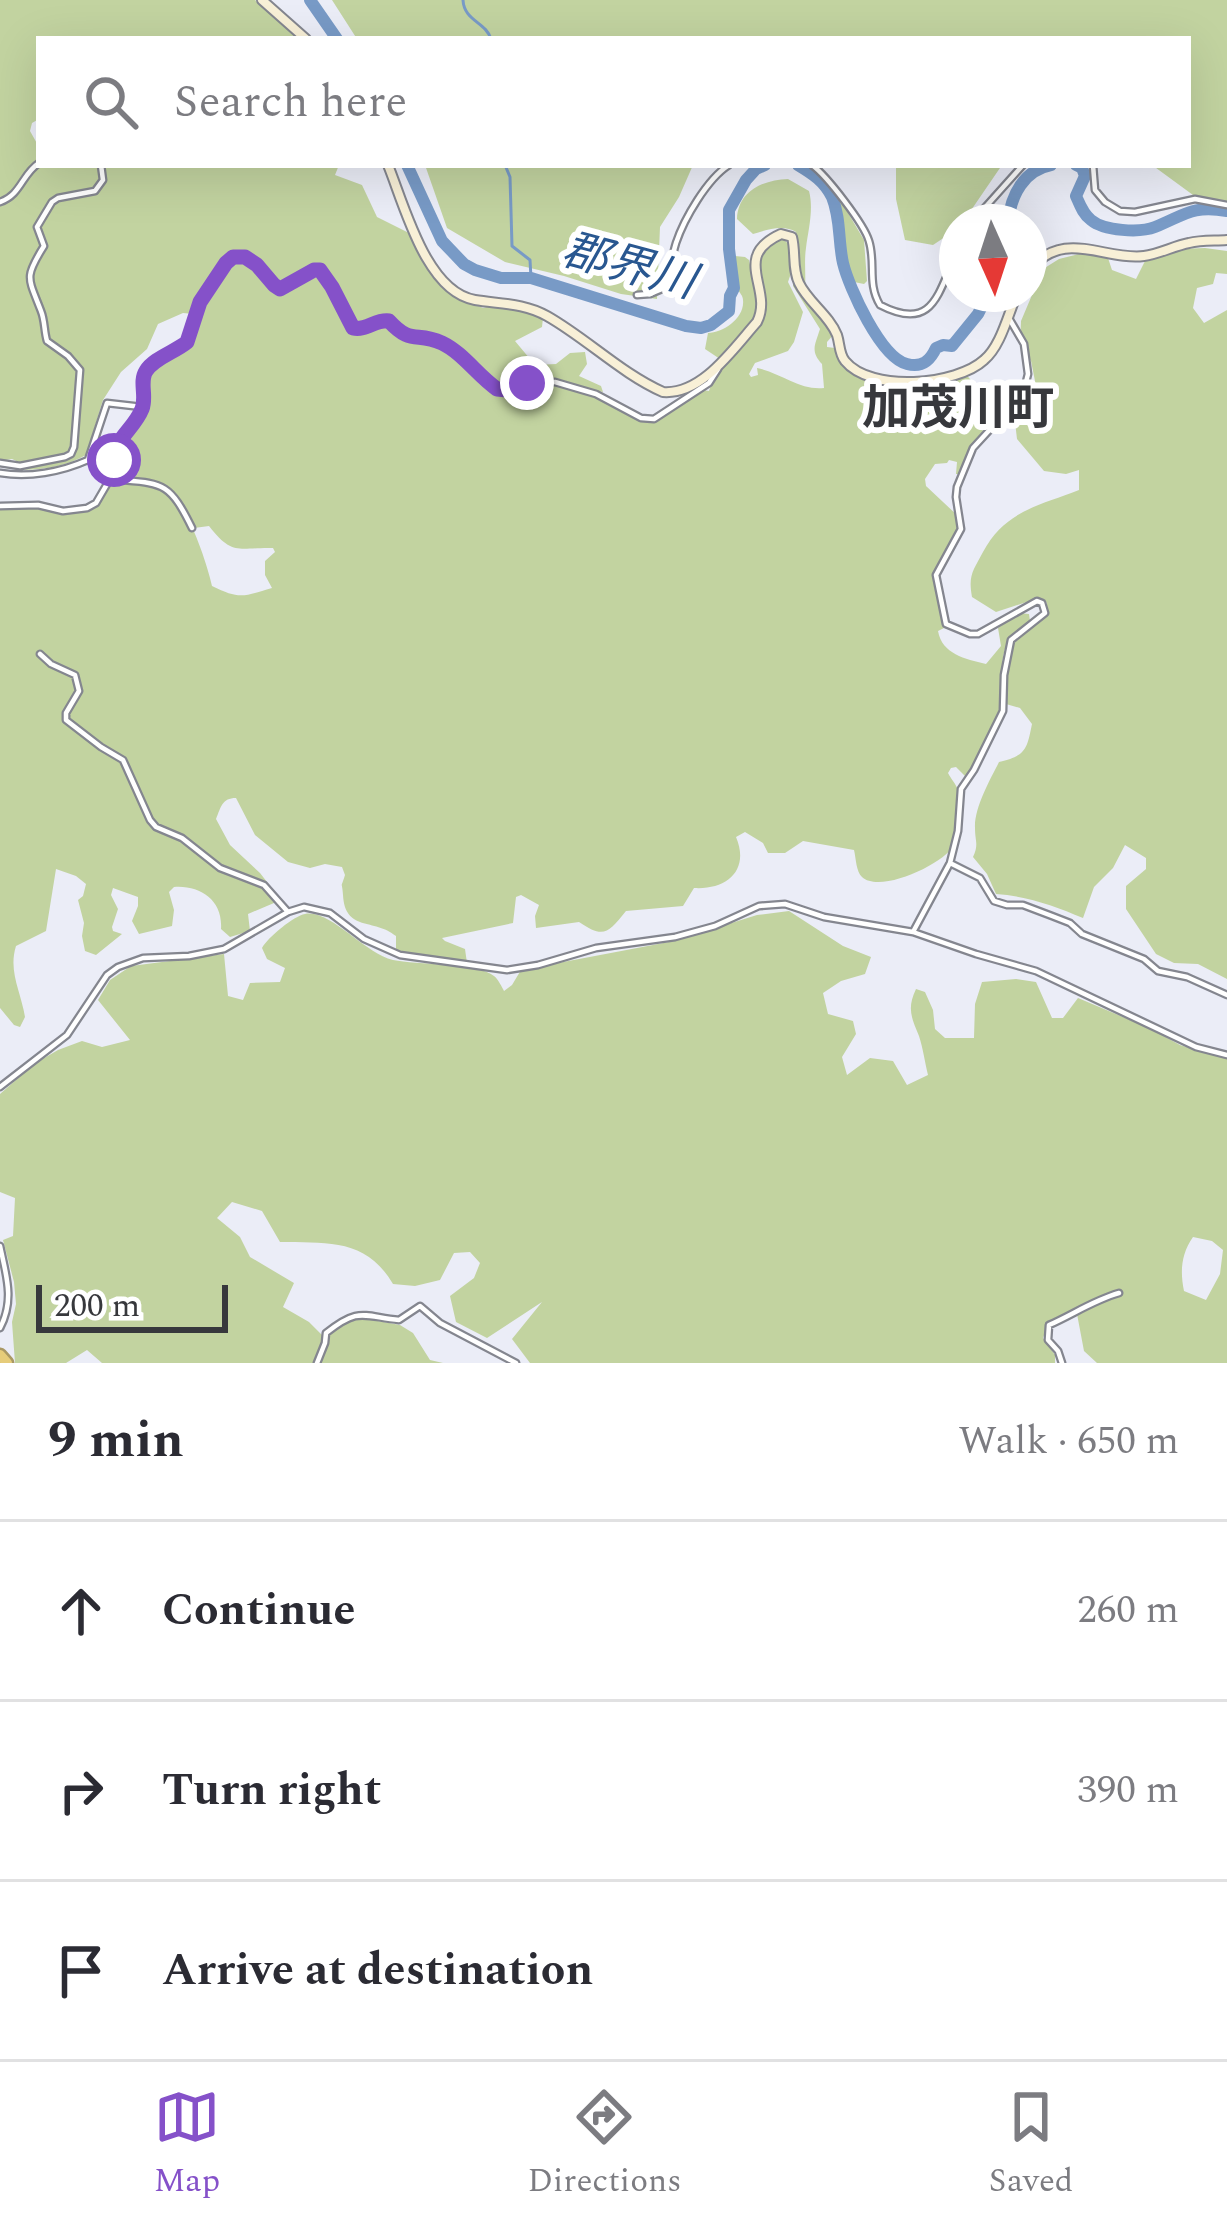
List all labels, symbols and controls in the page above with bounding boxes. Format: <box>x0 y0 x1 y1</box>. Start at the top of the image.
search box <box>36 36 1191 168</box>
text: Search here <box>174 68 407 137</box>
icon: search <box>78 69 144 135</box>
north arrow <box>939 204 1047 312</box>
water label: 郡界川 <box>555 216 707 319</box>
route end <box>500 356 554 410</box>
district label: 加茂川町 <box>862 373 1054 446</box>
route start <box>87 433 141 487</box>
scale bar <box>36 1279 228 1332</box>
text: 200 m <box>54 1281 140 1331</box>
text: 9 min <box>48 1402 184 1480</box>
text: Walk · 650 m <box>958 1412 1179 1471</box>
text: Continue <box>162 1576 355 1645</box>
icon: ahead <box>48 1578 114 1644</box>
text: 260 m <box>1077 1581 1179 1640</box>
text: Turn right <box>162 1756 381 1825</box>
icon: right <box>48 1758 114 1824</box>
text: 390 m <box>1077 1761 1179 1820</box>
text: Arrive at destination <box>162 1936 593 2005</box>
icon: arrive <box>48 1938 114 2004</box>
tab: Map <box>154 2084 220 2206</box>
tab: Directions <box>527 2084 681 2206</box>
tab: Saved <box>989 2084 1073 2206</box>

